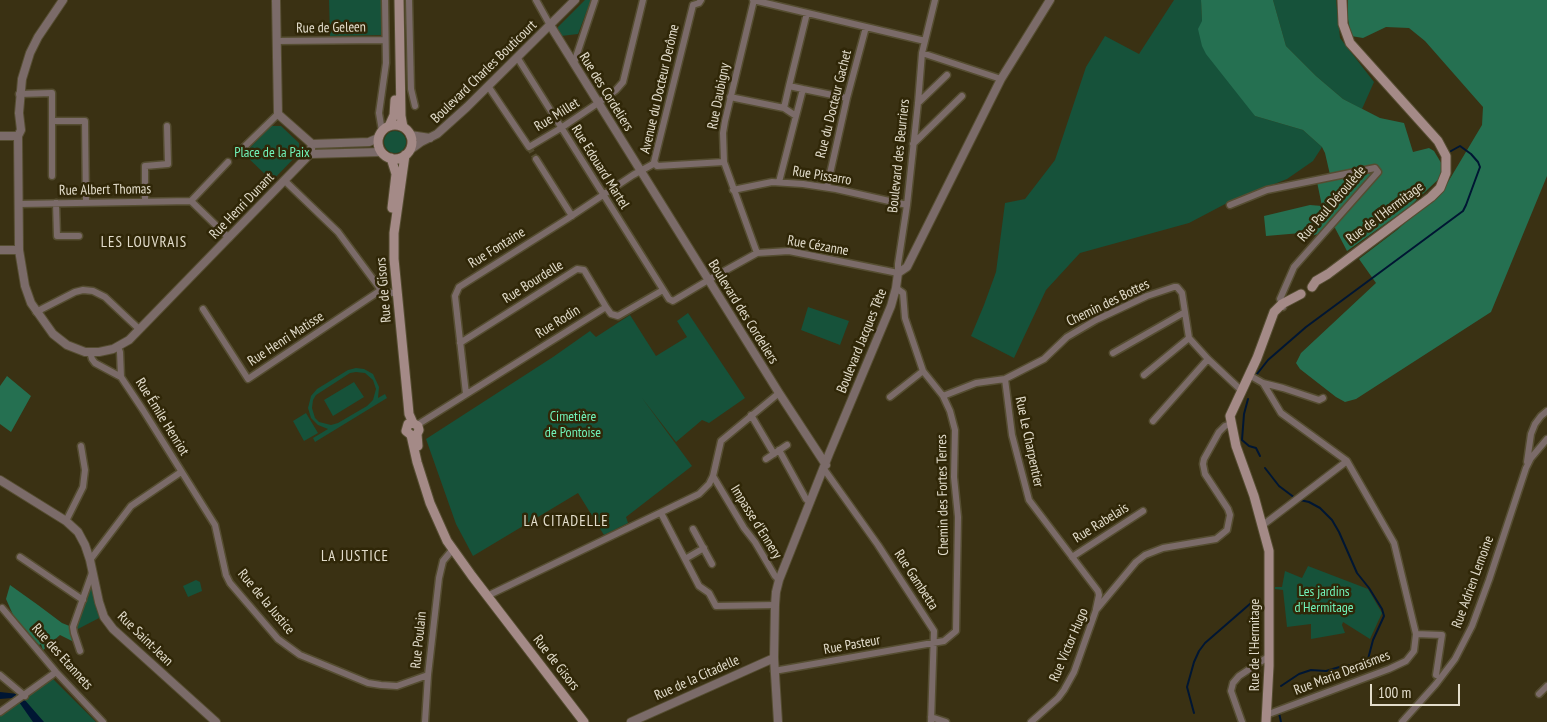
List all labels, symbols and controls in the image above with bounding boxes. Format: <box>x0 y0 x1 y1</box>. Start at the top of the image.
street label: Boulevard Charles Bouticourt <box>428 17 540 127</box>
street label: Rue de Geleen <box>296 19 366 37</box>
street label: Avenue du Docteur Derôme <box>637 23 683 155</box>
street label: Rue du Docteur Gachet <box>812 48 856 160</box>
street label: Rue des Cordeliers <box>575 50 637 134</box>
street label: Rue Daubigny <box>704 61 734 131</box>
street label: Rue Millet <box>531 95 583 135</box>
street label: Boulevard des Beurriers <box>885 98 913 214</box>
street label: Rue Edouard Martel <box>568 122 632 212</box>
park label: Place de la Paix <box>234 145 310 161</box>
street label: Rue Pissarro <box>791 163 853 189</box>
street label: Rue Paul Déroulède <box>1294 163 1370 245</box>
street label: Rue Henri Dunant <box>206 169 278 243</box>
street label: Rue de l'Hermitage <box>1343 178 1427 248</box>
street label: Rue Albert Thomas <box>59 181 151 199</box>
street label: Rue Fontaine <box>465 224 529 272</box>
street label: Rue Cézanne <box>786 232 850 260</box>
district label: LES LOUVRAIS <box>99 234 189 252</box>
street label: Rue de Gisors <box>373 257 395 323</box>
street label: Rue Bourdelle <box>500 257 566 307</box>
street label: Boulevard des Cordeliers <box>704 257 782 367</box>
street label: Chemin des Bottes <box>1064 276 1152 330</box>
street label: Boulevard Jacques Tête <box>833 286 891 396</box>
street label: Rue Rodin <box>533 302 583 342</box>
street label: Rue Henri Matisse <box>245 308 327 370</box>
street label: Rue Émile Henriot <box>132 375 192 459</box>
street label: Rue Le Charpentier <box>1011 395 1047 489</box>
park label: Cimetière de Pontoise <box>545 409 601 442</box>
street label: Chemin des Fortes Terres <box>934 434 952 556</box>
street label: Impasse d'Ennery <box>727 482 785 562</box>
street label: Rue Rabelais <box>1070 499 1132 547</box>
district label: LA CITADELLE <box>522 513 610 531</box>
street label: Rue Adrien Lemoine <box>1449 534 1497 630</box>
street label: Rue Gambetta <box>890 547 942 613</box>
district label: LA JUSTICE <box>320 548 390 566</box>
street label: Rue de la Justice <box>234 566 298 638</box>
park label: Les jardins d'Hermitage <box>1294 584 1354 616</box>
street label: Rue de l'Hermitage <box>1247 599 1263 691</box>
street label: Rue Victor Hugo <box>1046 606 1092 684</box>
street label: Rue Saint-Jean <box>114 608 176 670</box>
street label: Rue Poulain <box>408 610 430 670</box>
street label: Rue des Etannets <box>28 620 96 694</box>
street label: Rue de Gisors <box>529 632 583 694</box>
street label: Rue Pasteur <box>822 632 882 658</box>
street label: Rue Maria Deraismes <box>1292 647 1392 699</box>
street label: Rue de la Citadelle <box>652 652 742 704</box>
scale bar <box>1372 674 1462 706</box>
text: 100 m <box>1378 683 1411 702</box>

